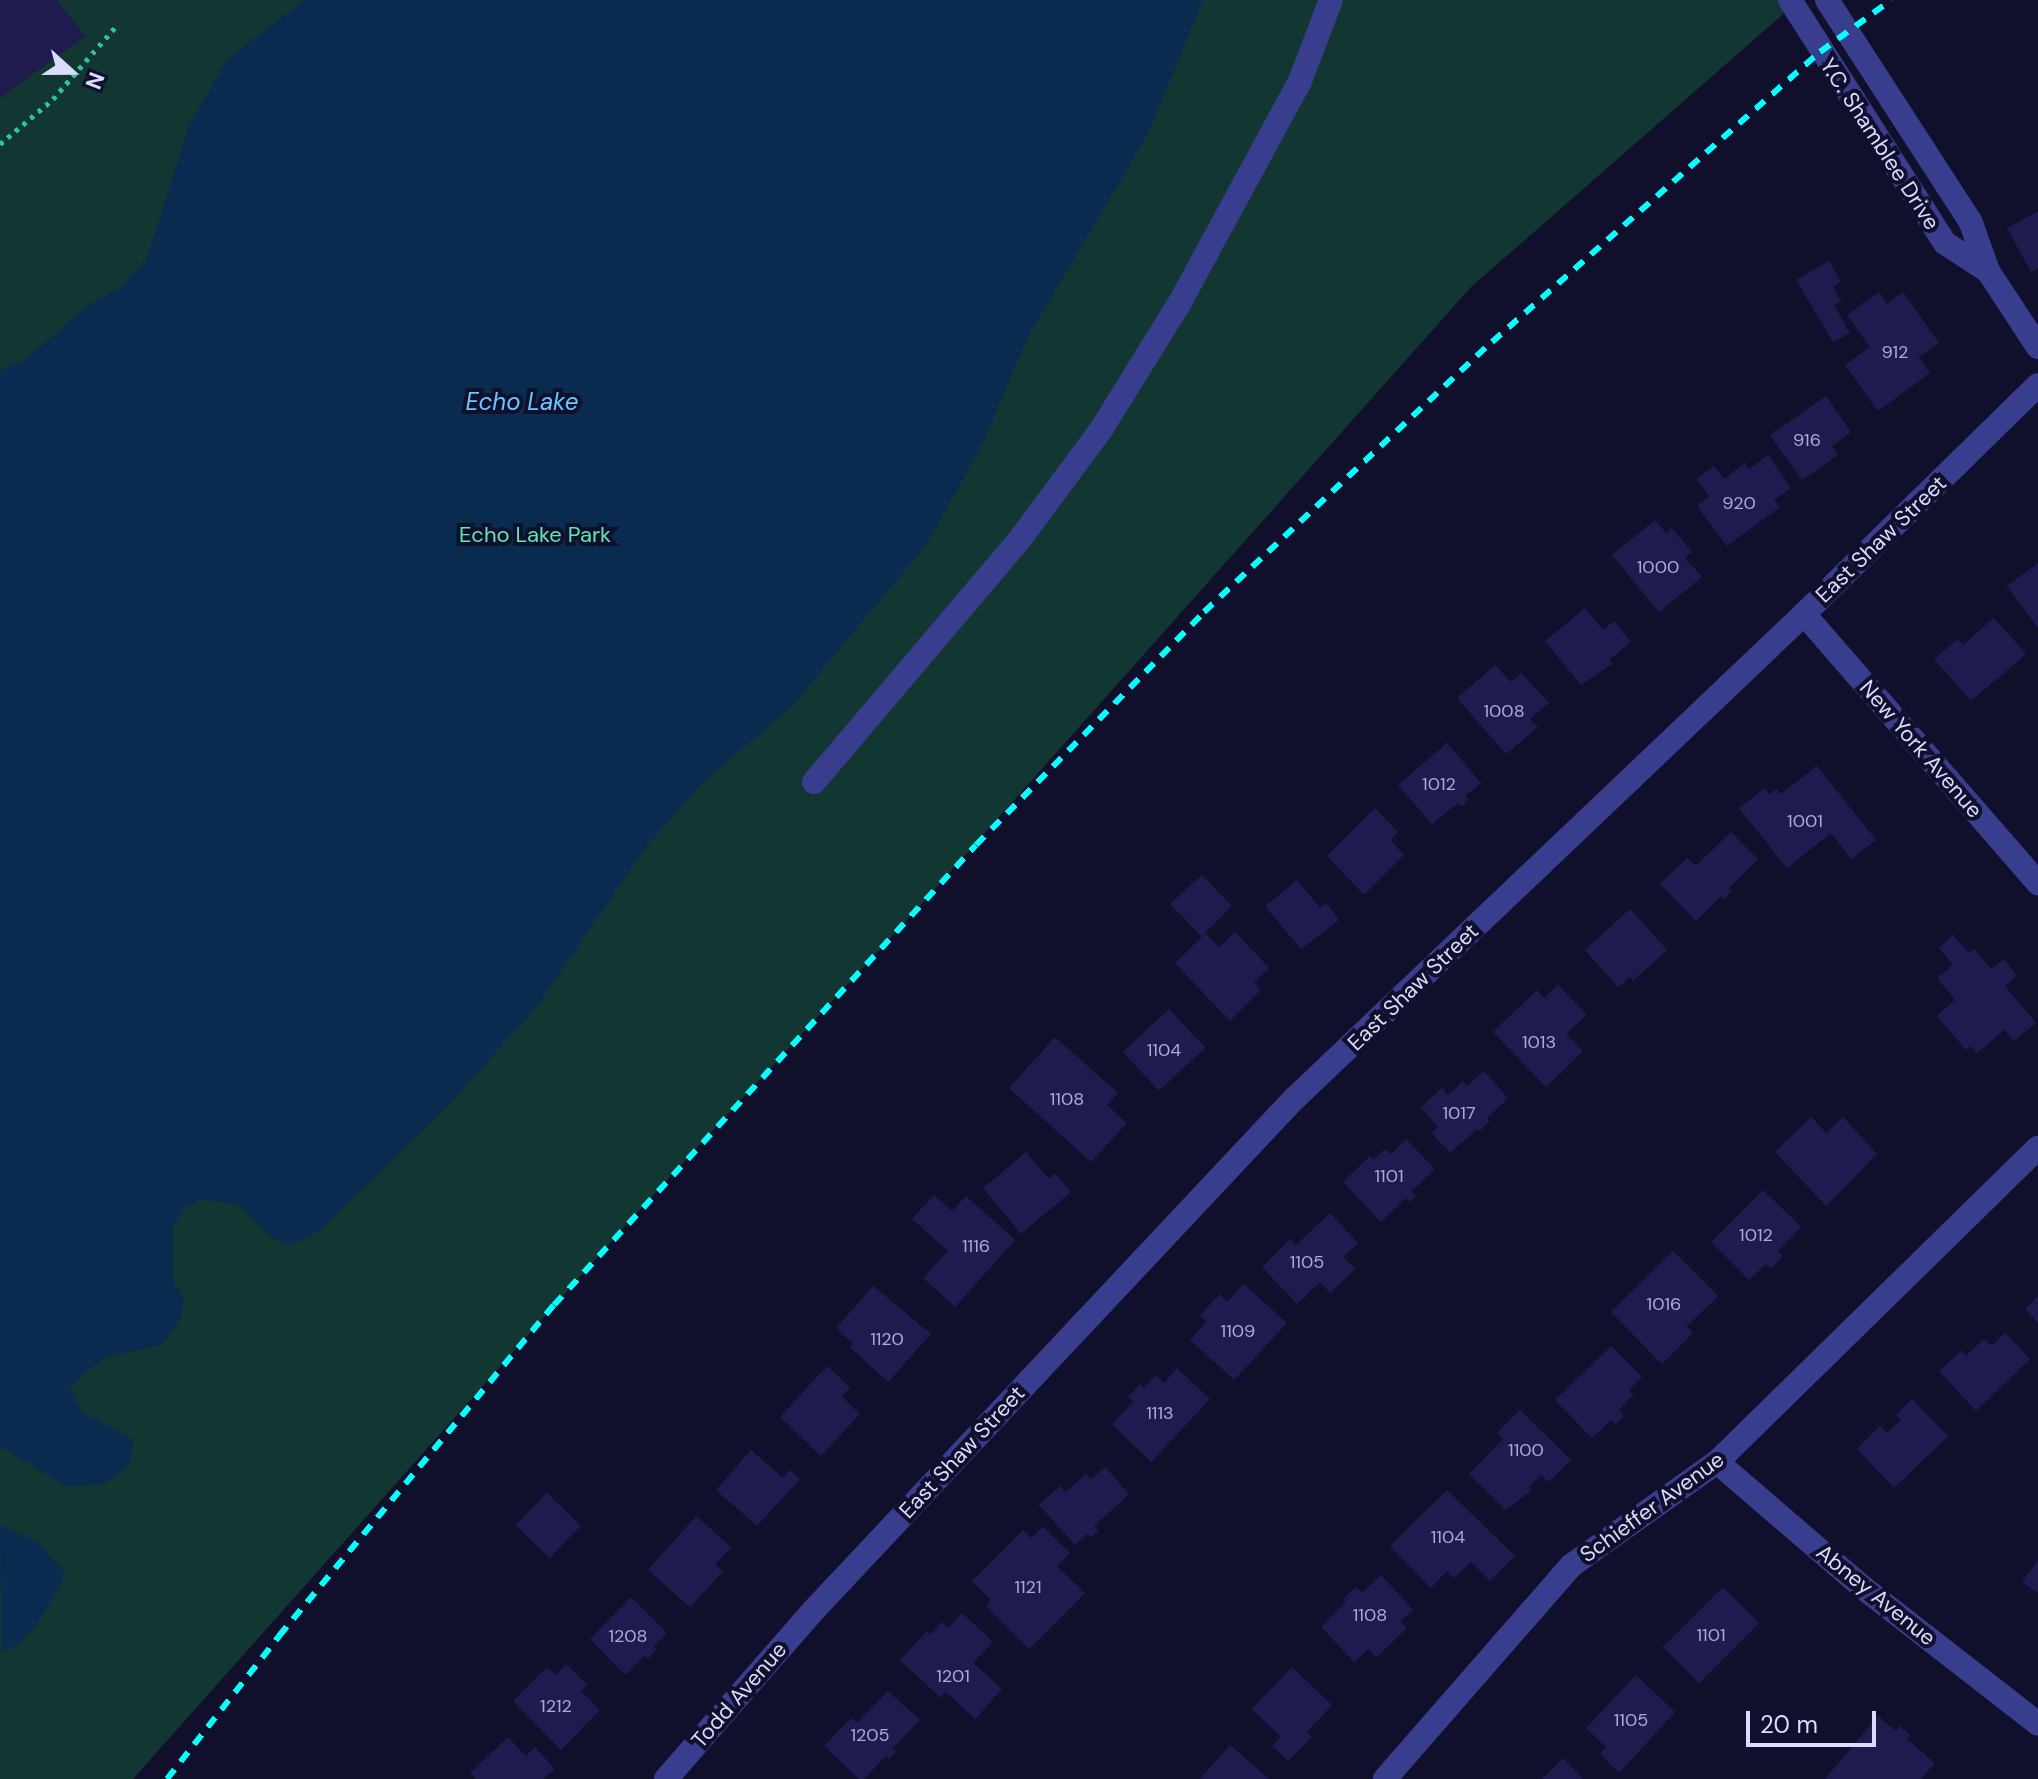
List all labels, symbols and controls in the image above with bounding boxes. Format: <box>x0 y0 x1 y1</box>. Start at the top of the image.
north arrow <box>32 32 112 112</box>
street label: Y.C. Shamblee Drive <box>1815 53 1945 235</box>
text: N <box>78 68 111 93</box>
house number: 912 <box>1882 341 1908 363</box>
water label: Echo Lake <box>465 388 579 416</box>
house number: 916 <box>1793 429 1821 451</box>
street label: East Shaw Street <box>1810 470 1952 608</box>
house number: 920 <box>1722 492 1756 514</box>
park label: Echo Lake Park <box>459 522 611 548</box>
house number: 1000 <box>1637 556 1679 578</box>
street label: New York Avenue <box>1854 675 1988 823</box>
house number: 1008 <box>1483 700 1525 722</box>
house number: 1012 <box>1422 773 1456 795</box>
house number: 1001 <box>1787 810 1823 832</box>
street label: East Shaw Street <box>1342 918 1484 1056</box>
house number: 1013 <box>1522 1031 1556 1053</box>
house number: 1104 <box>1147 1039 1181 1061</box>
house number: 1108 <box>1050 1088 1084 1110</box>
house number: 1017 <box>1442 1102 1476 1124</box>
house number: 1101 <box>1374 1165 1404 1187</box>
house number: 1012 <box>1739 1224 1773 1246</box>
house number: 1116 <box>962 1235 990 1257</box>
house number: 1105 <box>1290 1251 1324 1273</box>
house number: 1016 <box>1647 1293 1681 1315</box>
house number: 1109 <box>1221 1320 1255 1342</box>
house number: 1120 <box>870 1328 904 1350</box>
street label: East Shaw Street <box>894 1380 1030 1524</box>
house number: 1113 <box>1146 1402 1174 1424</box>
house number: 1100 <box>1508 1439 1544 1461</box>
street label: Schieffer Avenue <box>1575 1446 1729 1568</box>
house number: 1104 <box>1431 1526 1465 1548</box>
street label: Abney Avenue <box>1811 1539 1941 1651</box>
house number: 1121 <box>1014 1576 1042 1598</box>
house number: 1108 <box>1353 1604 1387 1626</box>
house number: 1101 <box>1696 1624 1726 1646</box>
house number: 1208 <box>608 1625 648 1647</box>
street label: Todd Avenue <box>686 1637 792 1753</box>
house number: 1201 <box>936 1665 970 1687</box>
house number: 1212 <box>540 1695 572 1717</box>
scale bar <box>1750 1695 1880 1745</box>
house number: 1105 <box>1614 1709 1648 1731</box>
text: 20 m <box>1760 1709 1818 1740</box>
house number: 1205 <box>850 1724 890 1746</box>

